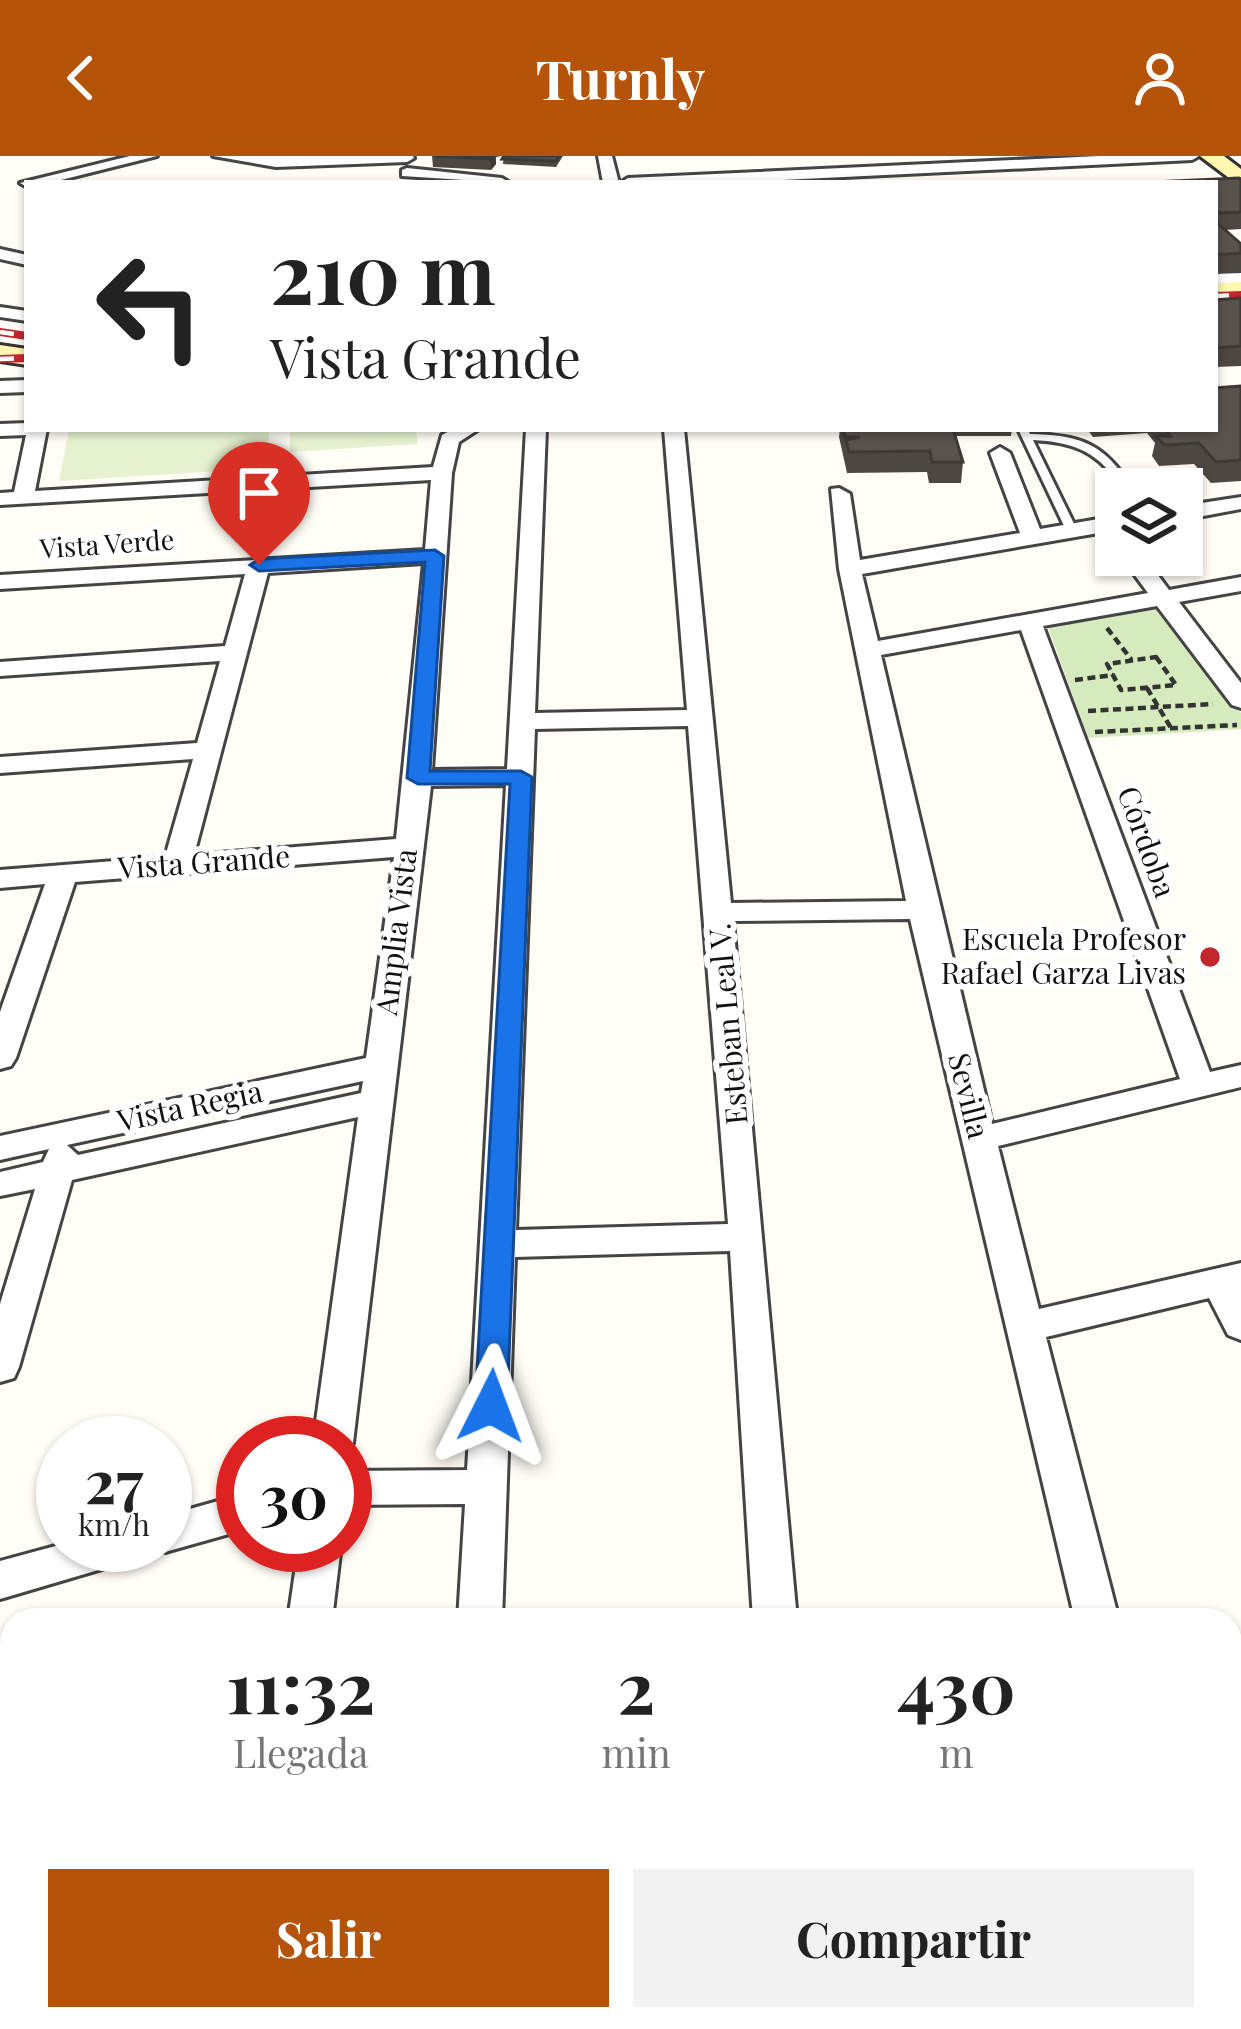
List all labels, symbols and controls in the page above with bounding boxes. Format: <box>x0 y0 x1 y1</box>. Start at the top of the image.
text: Turnly <box>536 42 705 114</box>
icon: back <box>48 45 114 111</box>
icon: person <box>1127 45 1193 111</box>
text: 210 m <box>270 214 496 326</box>
icon: left <box>72 228 228 384</box>
text: Vista Grande <box>270 321 581 393</box>
pin <box>208 442 310 565</box>
icon: arrive <box>226 460 292 526</box>
map controls <box>1095 468 1203 576</box>
button: layers <box>1095 468 1203 576</box>
street label: Vista Verde <box>37 520 175 566</box>
street label: Córdoba <box>1109 780 1186 902</box>
street label: Vista Grande <box>115 835 291 887</box>
street label: Amplia Vista <box>365 846 425 1018</box>
place label: Escuela Profesor Rafael Garza Livas <box>941 918 1186 992</box>
street label: Esteban Leal V. <box>698 922 756 1127</box>
marker: Escuela Profesor Rafael Garza Livas <box>1197 944 1223 970</box>
street label: Sevilla <box>940 1049 1000 1143</box>
street label: Vista Regia <box>112 1070 266 1140</box>
position arrow <box>428 1343 554 1469</box>
speed limit sign: 30 <box>216 1416 372 1572</box>
text: 27 <box>85 1439 143 1519</box>
text: km/h <box>78 1504 150 1544</box>
text: 11:32 <box>226 1636 375 1732</box>
text: 2 <box>617 1636 655 1732</box>
text: 430 <box>897 1636 1016 1732</box>
text: Llegada <box>233 1726 368 1778</box>
text: min <box>602 1726 671 1778</box>
text: m <box>939 1726 974 1778</box>
button: Salir <box>48 1869 609 2007</box>
button: Compartir <box>633 1869 1194 2007</box>

